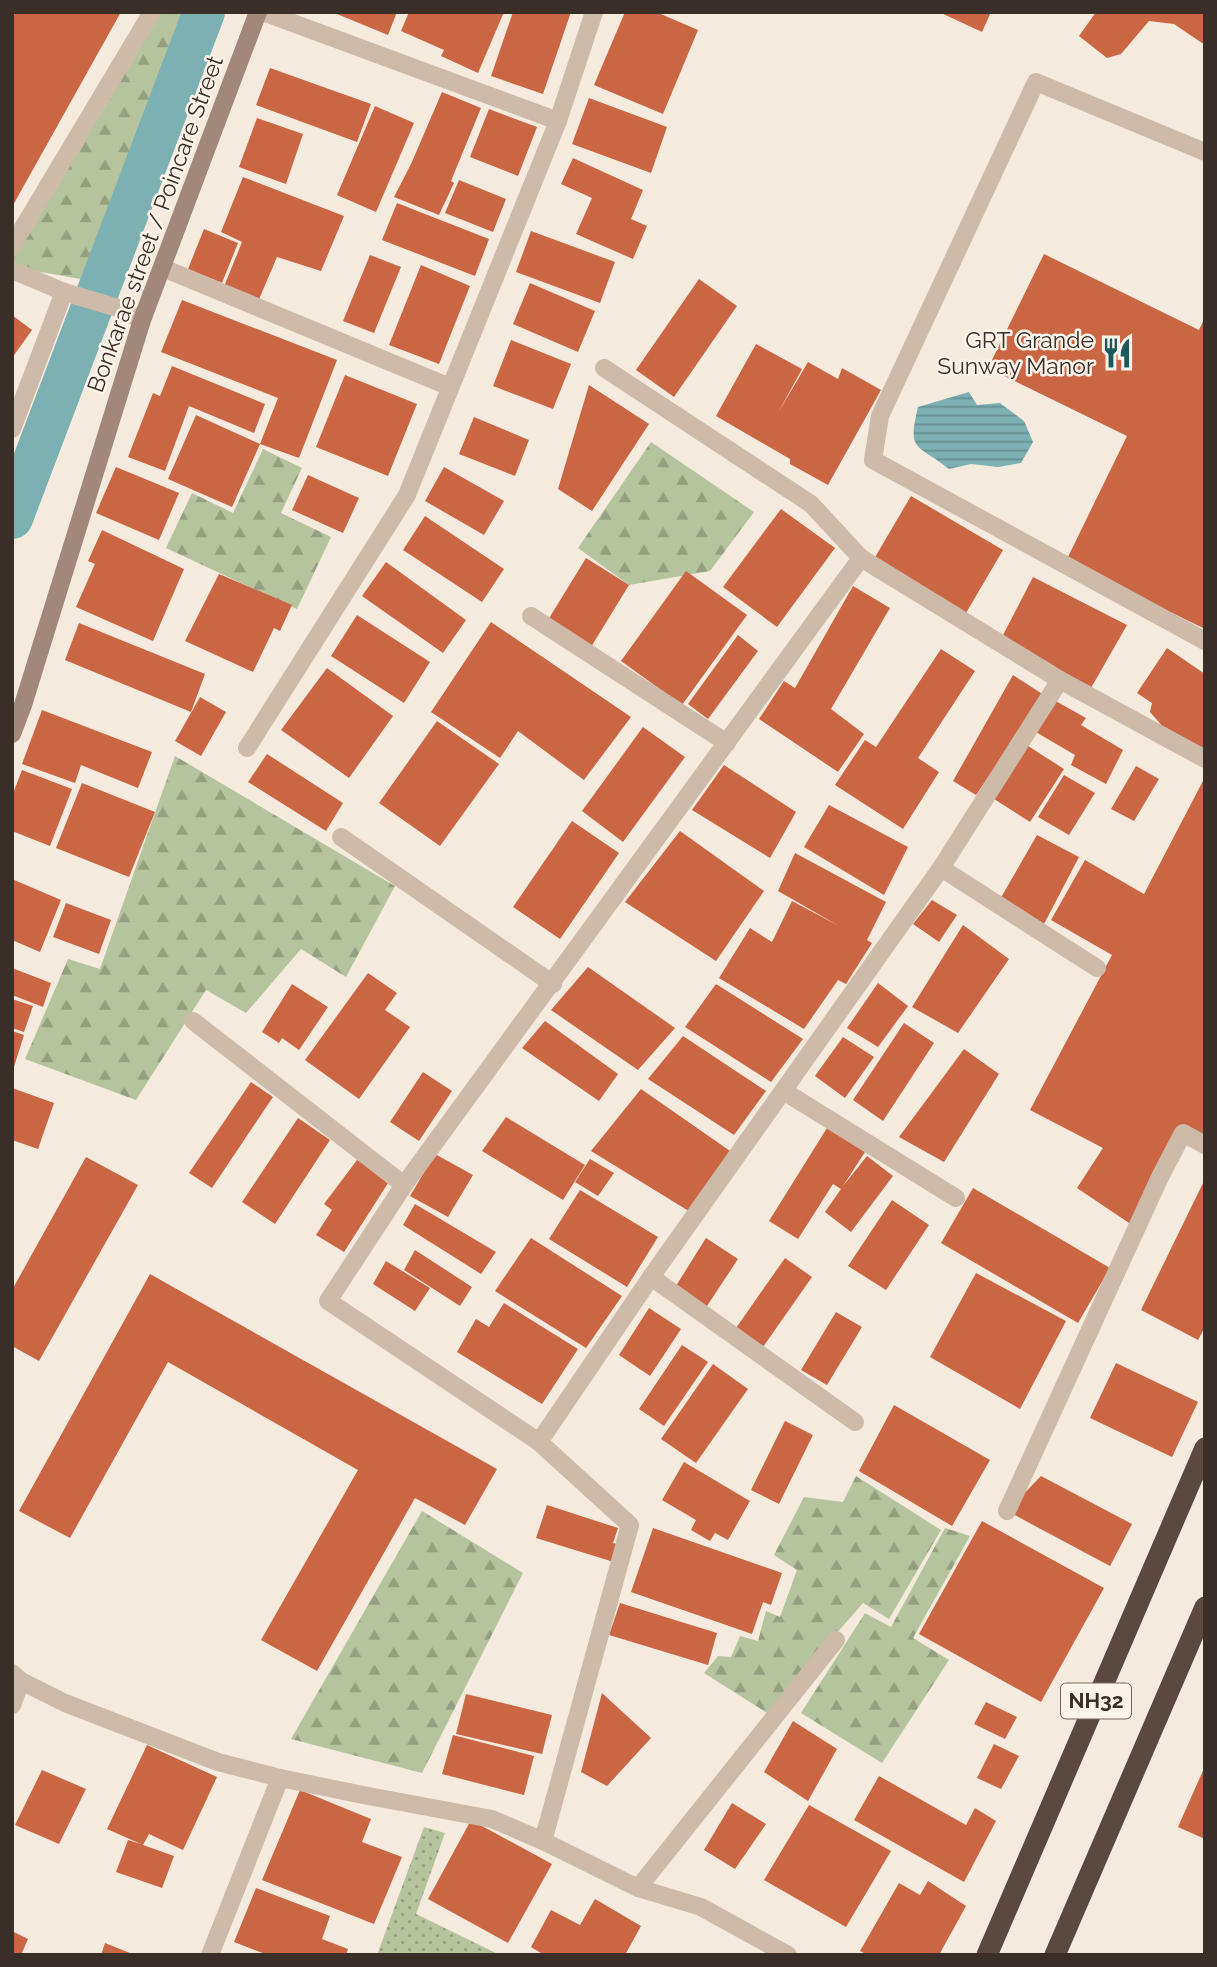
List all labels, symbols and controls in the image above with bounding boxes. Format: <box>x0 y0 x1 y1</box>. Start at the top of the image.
street label: Bonkarae street / Poincare Street <box>81 52 228 396</box>
place label: GRT Grande Sunway Manor <box>937 326 1094 379</box>
restaurant icon: GRT Grande Sunway Manor <box>1100 336 1134 370</box>
road number: NH32 <box>1061 1684 1131 1718</box>

